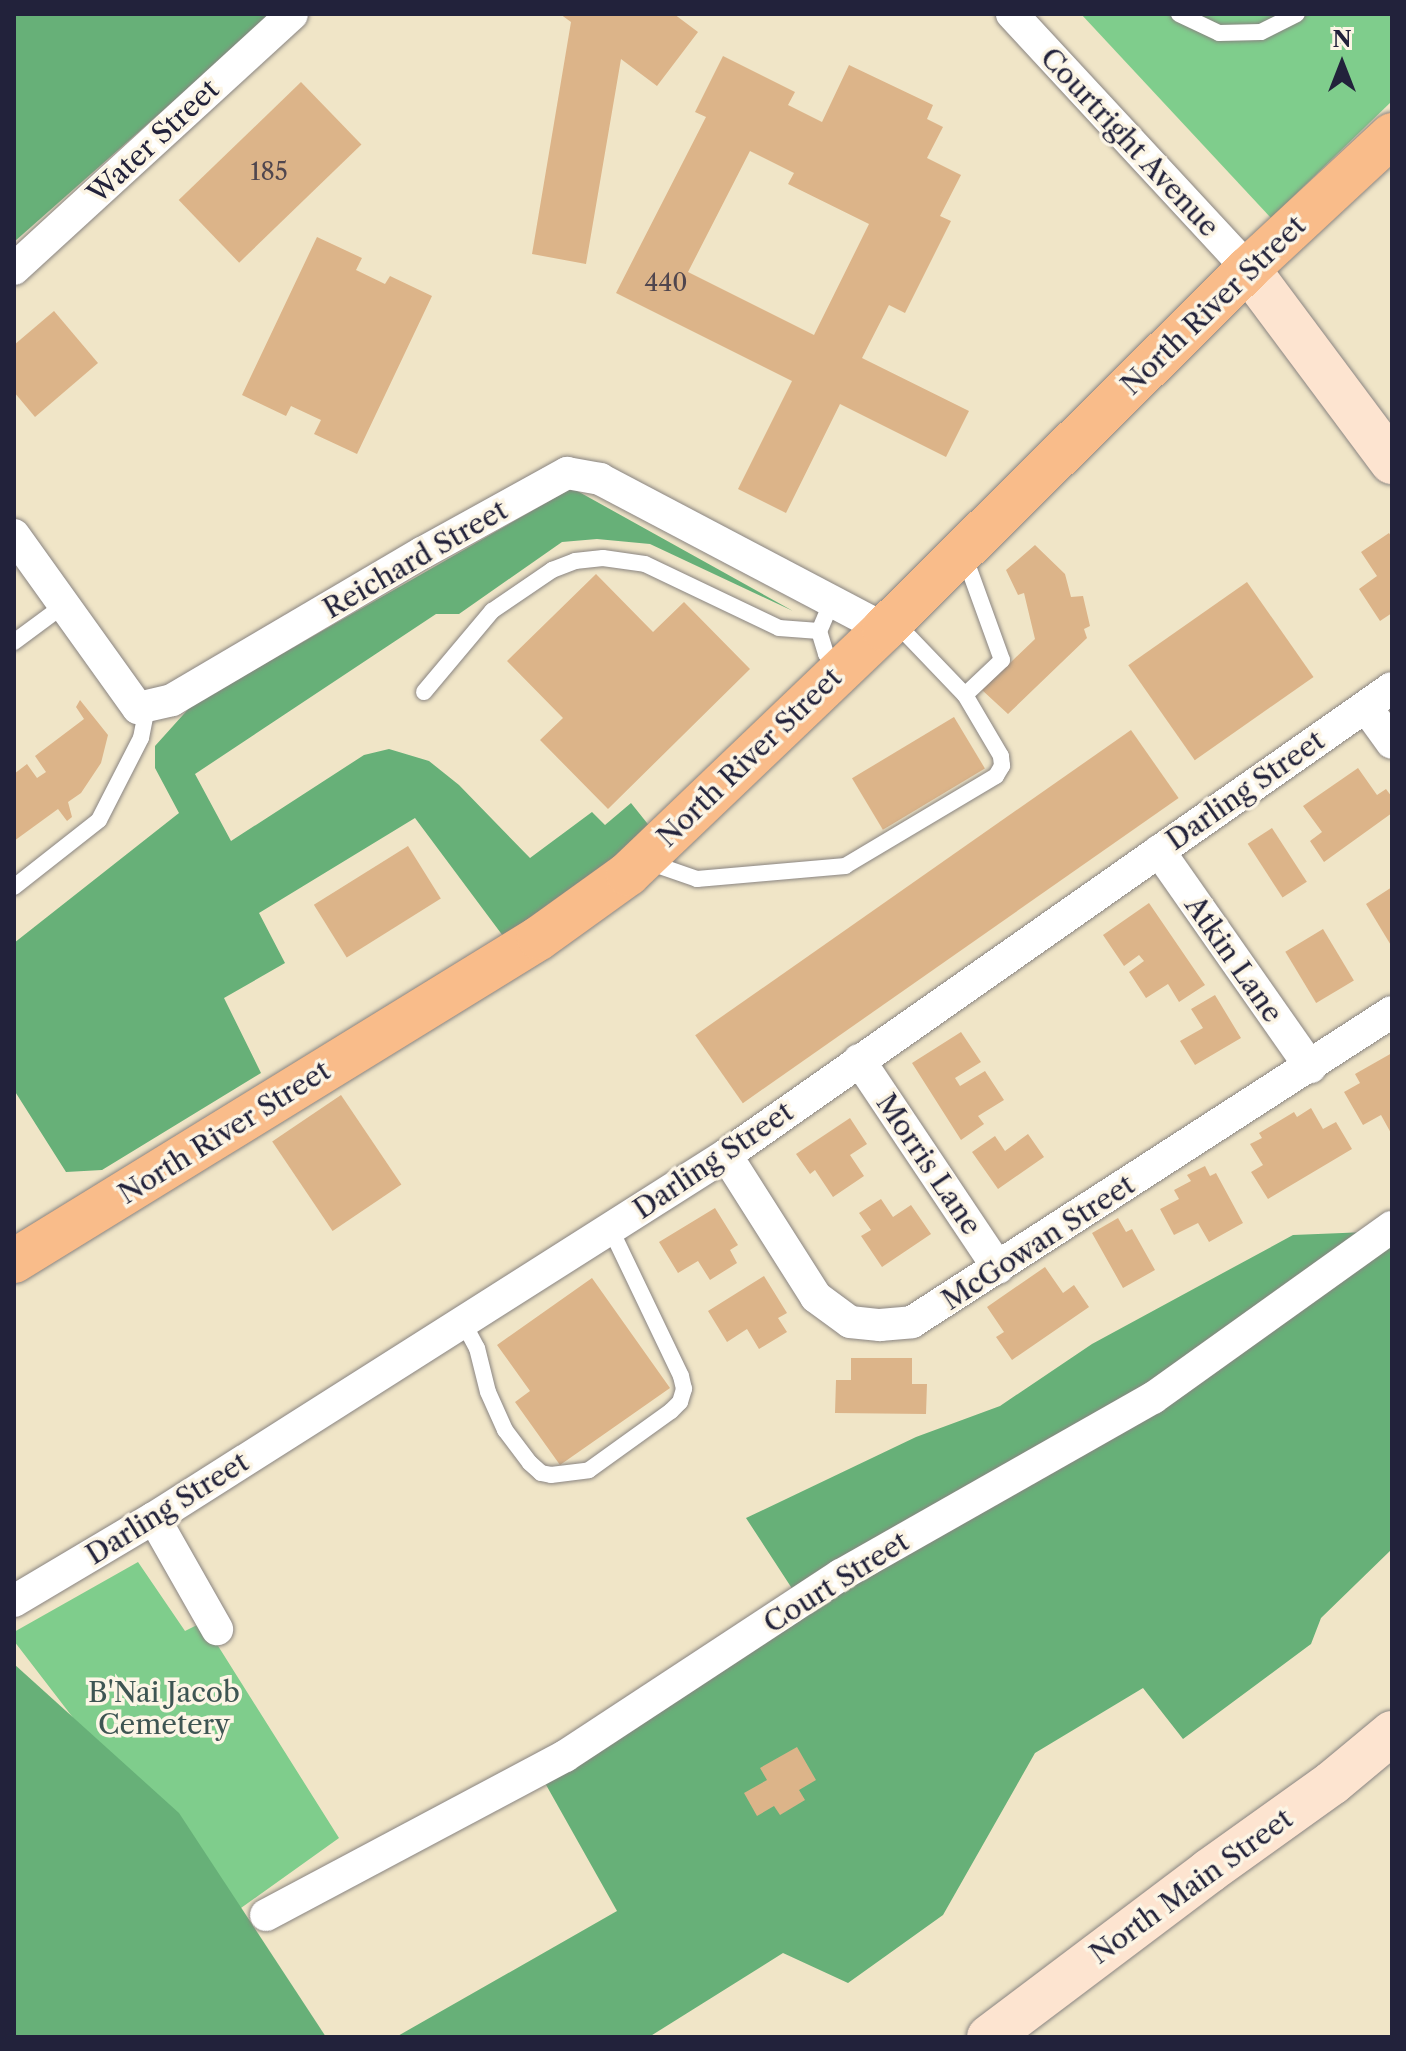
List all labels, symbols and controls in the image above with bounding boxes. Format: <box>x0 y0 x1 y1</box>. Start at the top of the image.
north arrow <box>1302 24 1382 104</box>
text: N <box>1332 26 1352 53</box>
street label: Courtright Avenue <box>1033 40 1227 244</box>
street label: Water Street <box>80 72 226 210</box>
house number: 185 <box>250 158 288 186</box>
street label: North River Street <box>1114 208 1312 402</box>
house number: 440 <box>645 269 687 297</box>
street label: Reichard Street <box>317 493 513 625</box>
street label: North River Street <box>650 660 848 854</box>
street label: Darling Street <box>1160 723 1330 857</box>
street label: Atkin Lane <box>1178 889 1290 1029</box>
street label: North River Street <box>112 1053 336 1211</box>
street label: Morris Lane <box>870 1087 988 1241</box>
street label: Darling Street <box>627 1094 799 1226</box>
street label: McGowan Street <box>935 1167 1141 1317</box>
street label: Darling Street <box>80 1445 254 1571</box>
street label: Court Street <box>757 1524 915 1640</box>
park label: B'Nai Jacob Cemetery <box>88 1675 240 1741</box>
street label: North Main Street <box>1083 1801 1299 1971</box>

